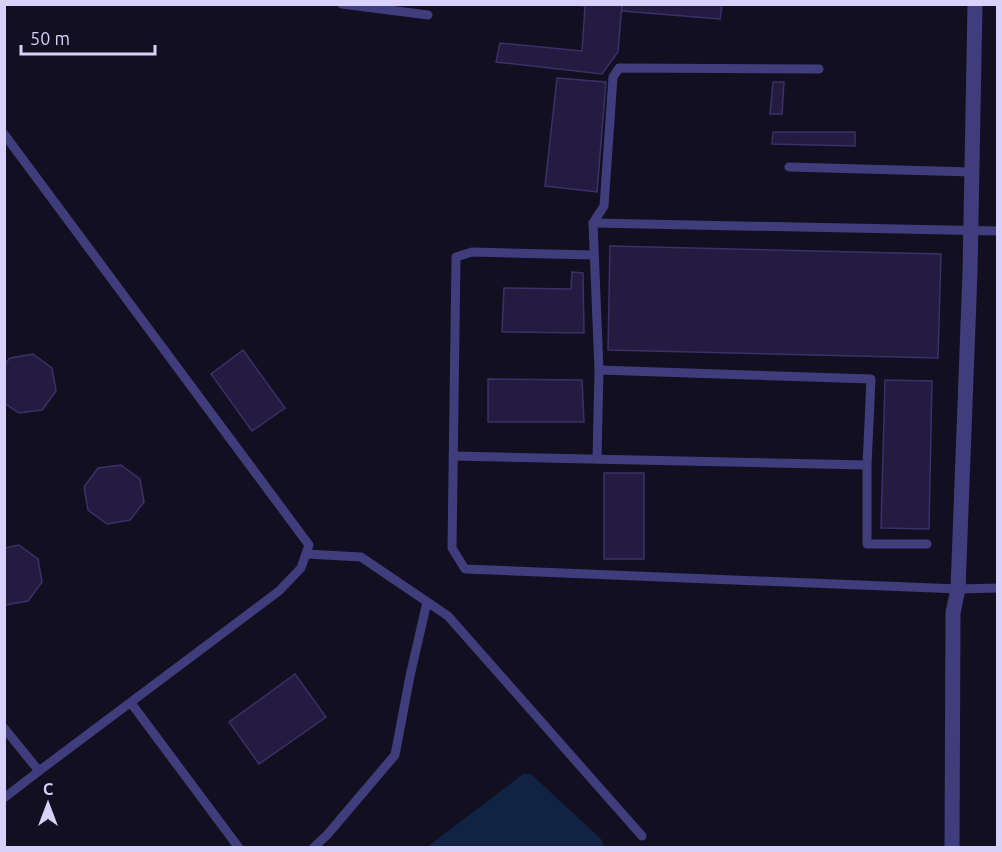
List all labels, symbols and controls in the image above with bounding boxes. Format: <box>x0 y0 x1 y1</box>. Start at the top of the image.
scale bar <box>21 18 154 56</box>
text: 50 m <box>30 28 70 48</box>
north arrow <box>18 774 78 834</box>
text: С <box>43 780 53 798</box>

